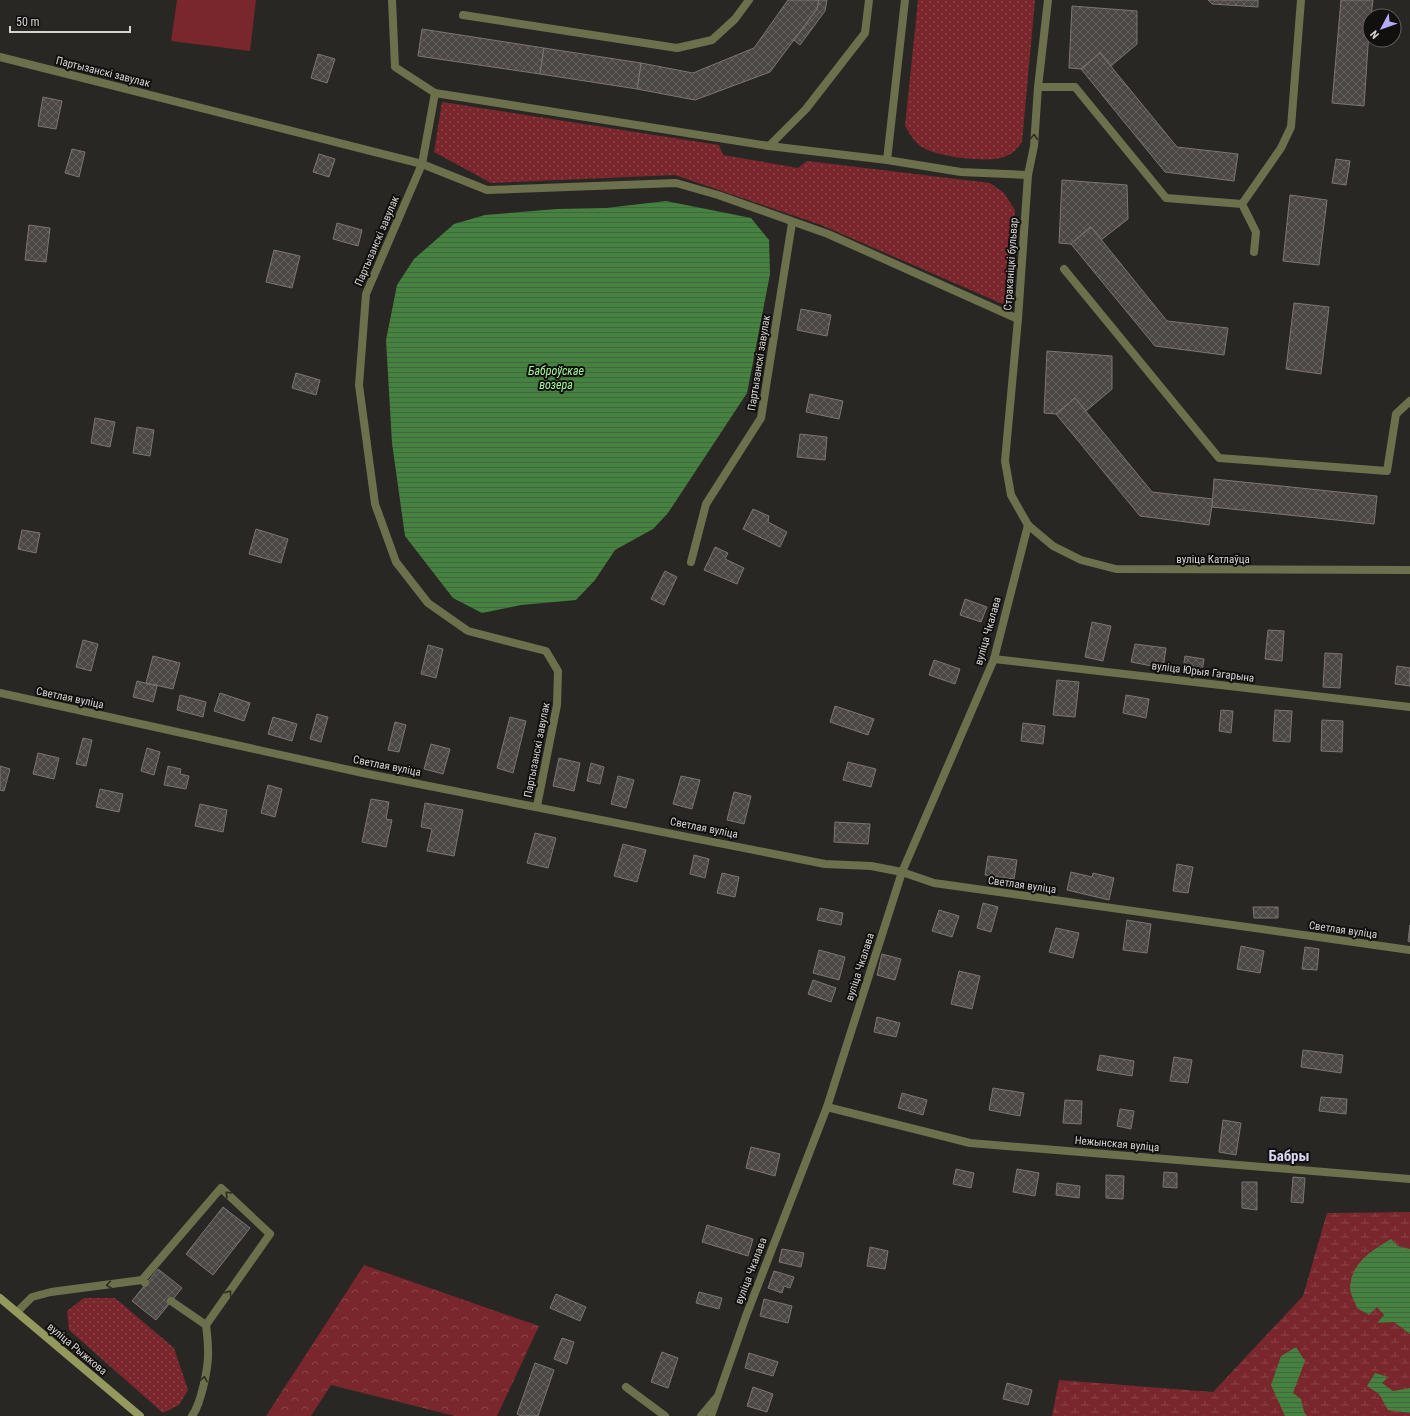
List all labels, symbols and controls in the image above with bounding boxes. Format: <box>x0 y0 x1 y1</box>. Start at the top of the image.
scale bar <box>10 8 130 34</box>
north arrow <box>1362 8 1402 48</box>
text: 50 m <box>16 15 40 29</box>
text: N <box>1368 27 1382 41</box>
street label: Партызанскі завулак <box>55 54 152 90</box>
one-way arrow <box>1030 134 1039 140</box>
street label: Партызанскі завулак <box>352 193 402 288</box>
street label: Страканіцкі бульвар <box>1001 217 1021 311</box>
street label: Партызанскі завулак <box>745 314 773 412</box>
water label: Баброўскае возера <box>528 364 584 392</box>
street label: вуліца Катлаўца <box>1176 553 1250 566</box>
street label: вуліца Чкалава <box>972 595 1004 667</box>
street label: вуліца Юрыя Гагарына <box>1151 659 1255 685</box>
street label: Светлая вуліца <box>35 684 105 712</box>
street label: Партызанскі завулак <box>521 701 553 799</box>
street label: Светлая вуліца <box>352 753 422 779</box>
street label: Светлая вуліца <box>669 815 739 841</box>
street label: Светлая вуліца <box>987 874 1057 896</box>
street label: Светлая вуліца <box>1308 919 1378 941</box>
street label: вуліца Чкалава <box>843 932 877 1002</box>
street label: Нежынская вуліца <box>1074 1134 1160 1154</box>
district label: Бабры <box>1268 1147 1310 1165</box>
one-way arrow <box>225 1191 233 1199</box>
street label: вуліца Чкалава <box>732 1236 770 1306</box>
one-way arrow <box>105 1280 112 1289</box>
one-way arrow <box>224 1290 232 1297</box>
street label: вуліца Рыжкова <box>45 1320 109 1378</box>
one-way arrow <box>199 1376 208 1382</box>

